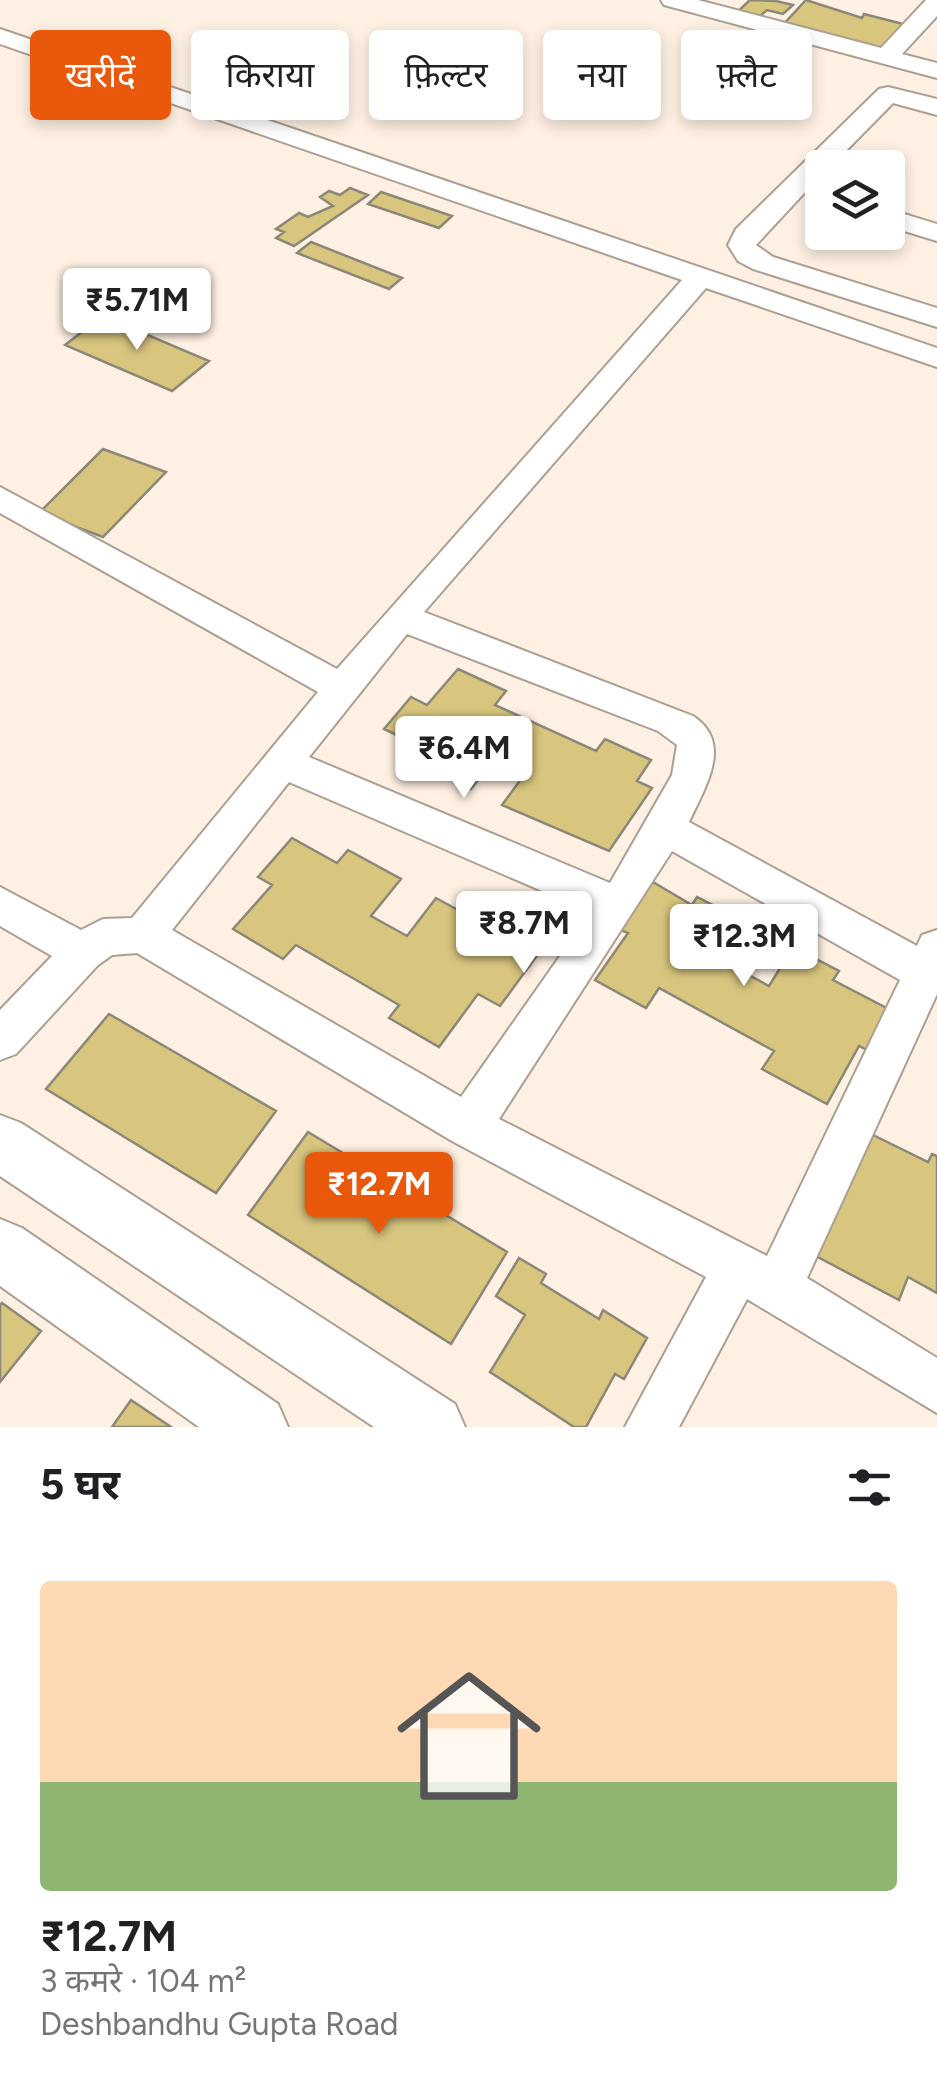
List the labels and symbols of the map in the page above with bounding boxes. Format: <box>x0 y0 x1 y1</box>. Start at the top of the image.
pin: ₹5.71M <box>56 268 218 353</box>
pin: ₹6.4M <box>394 716 534 801</box>
pin: ₹8.7M <box>454 891 594 976</box>
pin: ₹12.3M <box>663 904 825 989</box>
pin: ₹12.7M <box>298 1152 460 1237</box>

